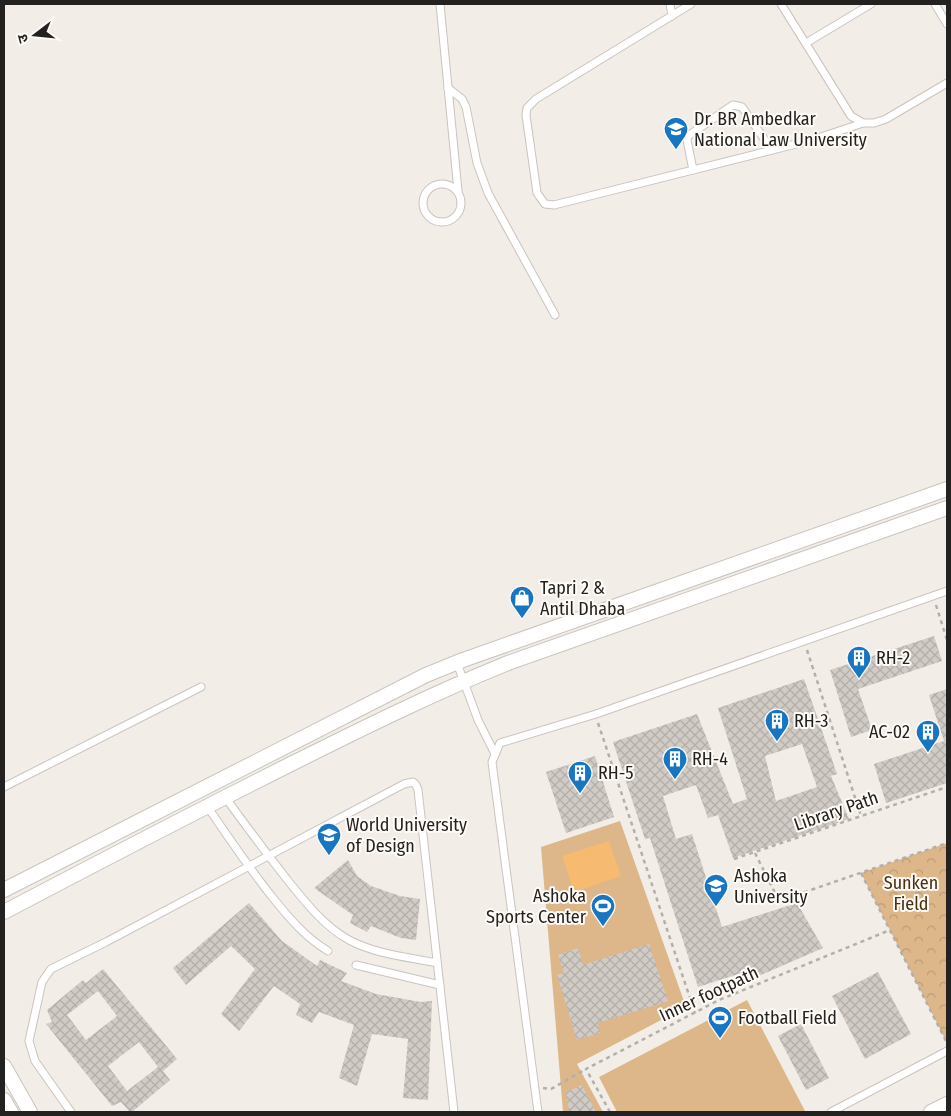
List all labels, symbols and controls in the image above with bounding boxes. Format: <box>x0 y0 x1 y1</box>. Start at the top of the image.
north arrow <box>10 10 60 60</box>
text: उ <box>13 31 32 45</box>
place label: Dr. BR Ambedkar National Law University <box>694 108 867 151</box>
school or university icon: Dr. BR Ambedkar National Law University <box>663 116 689 150</box>
place label: Tapri 2 & Antil Dhaba <box>540 577 626 620</box>
shop icon: Tapri 2 & Antil Dhaba <box>509 585 535 619</box>
building icon: RH-2 <box>846 645 872 679</box>
place label: RH-2 <box>876 647 910 669</box>
building icon: RH-3 <box>764 708 790 742</box>
place label: RH-3 <box>794 710 828 732</box>
building icon: AC-02 <box>915 719 941 753</box>
place label: AC-02 <box>869 721 910 743</box>
building icon: RH-4 <box>662 746 688 780</box>
place label: RH-4 <box>692 748 728 770</box>
building icon: RH-5 <box>567 760 593 794</box>
place label: RH-5 <box>598 762 633 784</box>
street label: Library Path <box>791 786 881 836</box>
place label: World University of Design <box>346 814 467 857</box>
school or university icon: World University of Design <box>316 822 342 856</box>
place label: Ashoka University <box>734 865 808 908</box>
park label: Sunken Field <box>884 872 938 915</box>
school or university icon: Ashoka University <box>703 873 729 907</box>
place label: Ashoka Sports Center <box>486 885 587 928</box>
sports icon: Ashoka Sports Center <box>590 893 616 927</box>
street label: Inner footpath <box>656 961 762 1027</box>
sports icon: Football Field <box>707 1005 733 1039</box>
place label: Football Field <box>738 1007 837 1029</box>

